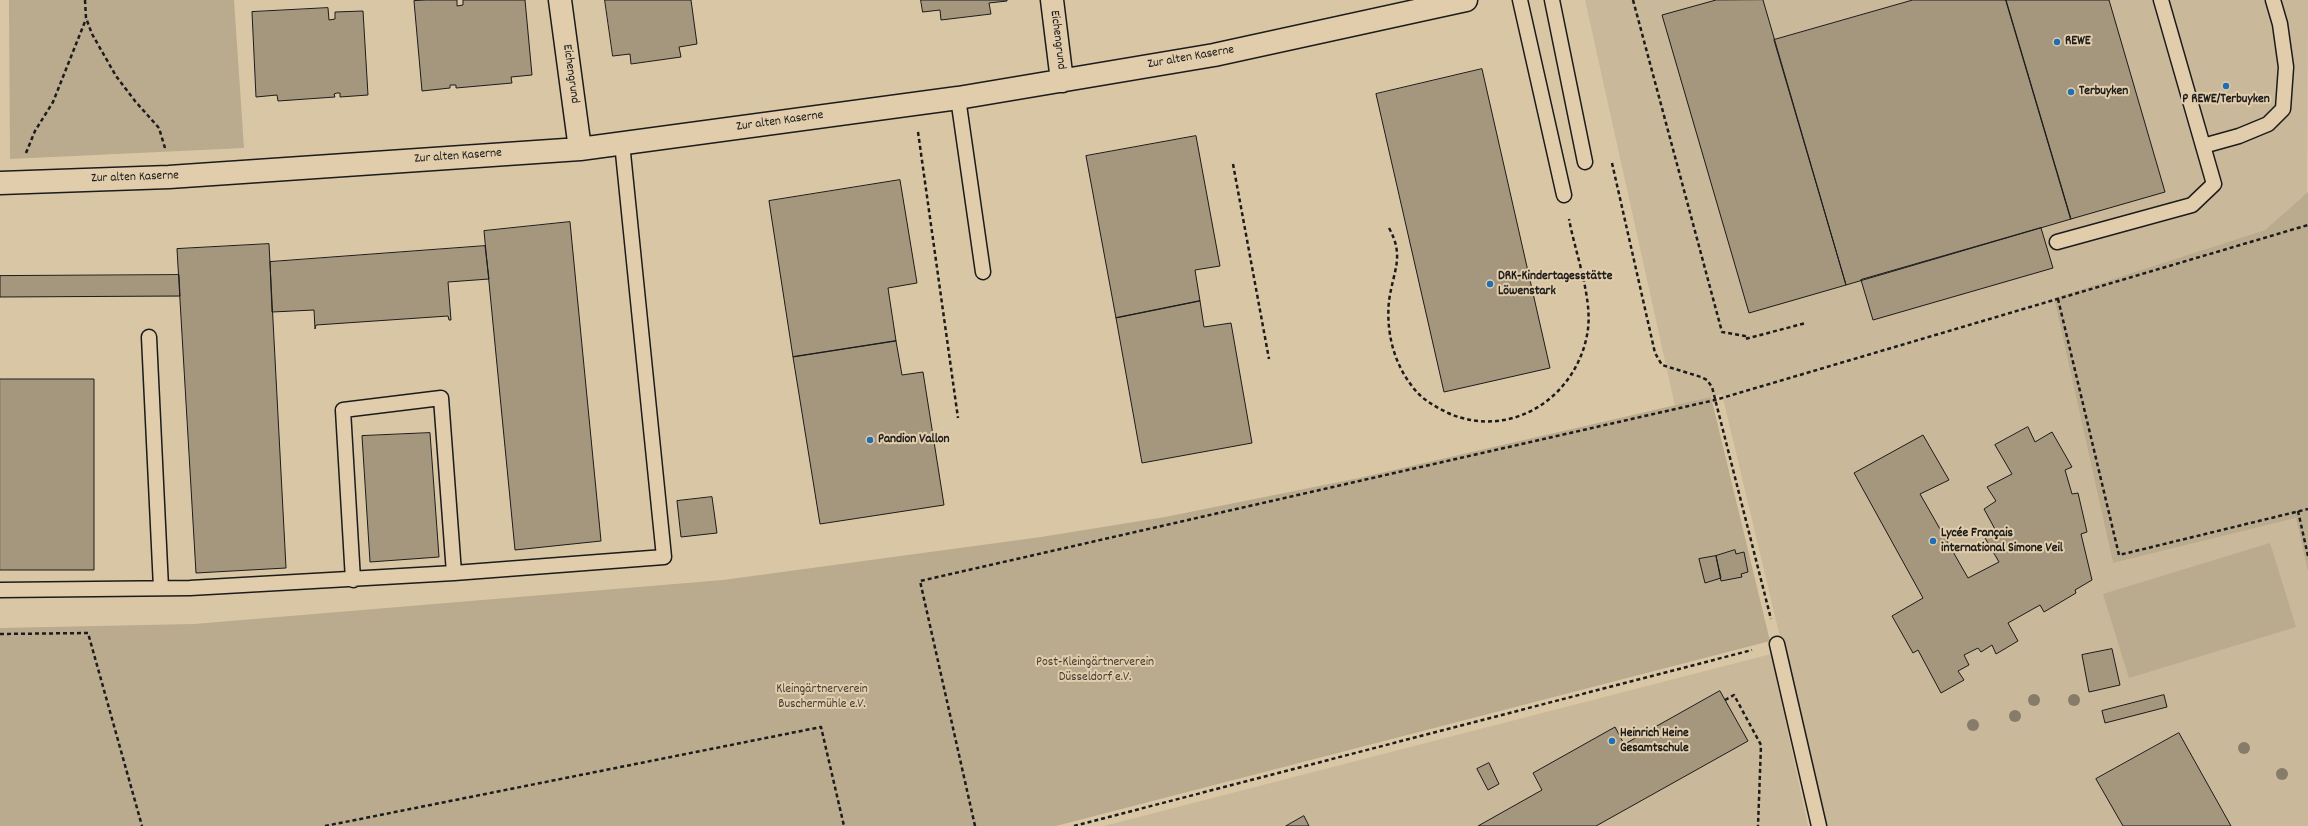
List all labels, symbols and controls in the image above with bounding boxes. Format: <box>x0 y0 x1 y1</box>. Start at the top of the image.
street label: Eichengrund <box>1046 10 1068 70</box>
place label: REWE <box>2065 34 2091 50</box>
marker: REWE <box>2052 37 2062 47</box>
street label: Eichengrund <box>558 43 582 105</box>
street label: Zur alten Kaserne <box>1146 43 1236 73</box>
marker: P REWE/Terbuyken <box>2221 81 2231 91</box>
place label: Terbuyken <box>2079 84 2128 100</box>
marker: Terbuyken <box>2066 87 2076 97</box>
place label: P REWE/Terbuyken <box>2182 92 2270 108</box>
street label: Zur alten Kaserne <box>736 108 824 136</box>
street label: Zur alten Kaserne <box>414 146 502 168</box>
street label: Zur alten Kaserne <box>91 169 179 187</box>
place label: DRK-Kindertagesstätte Löwenstark <box>1498 269 1612 300</box>
marker: DRK-Kindertagesstätte Löwenstark <box>1485 279 1495 289</box>
place label: Pandion Vallon <box>878 432 950 448</box>
marker: Pandion Vallon <box>865 435 875 445</box>
place label: Lycée Français international Simone Veil <box>1941 526 2063 557</box>
marker: Lycée Français international Simone Veil <box>1928 536 1938 546</box>
park label: Post-Kleingärtnerverein Düsseldorf e.V. <box>1036 655 1154 686</box>
park label: Kleingärtnerverein Buschermühle e.V. <box>776 682 868 713</box>
place label: Heinrich Heine Gesamtschule <box>1620 726 1689 757</box>
marker: Heinrich Heine Gesamtschule <box>1607 736 1617 746</box>

